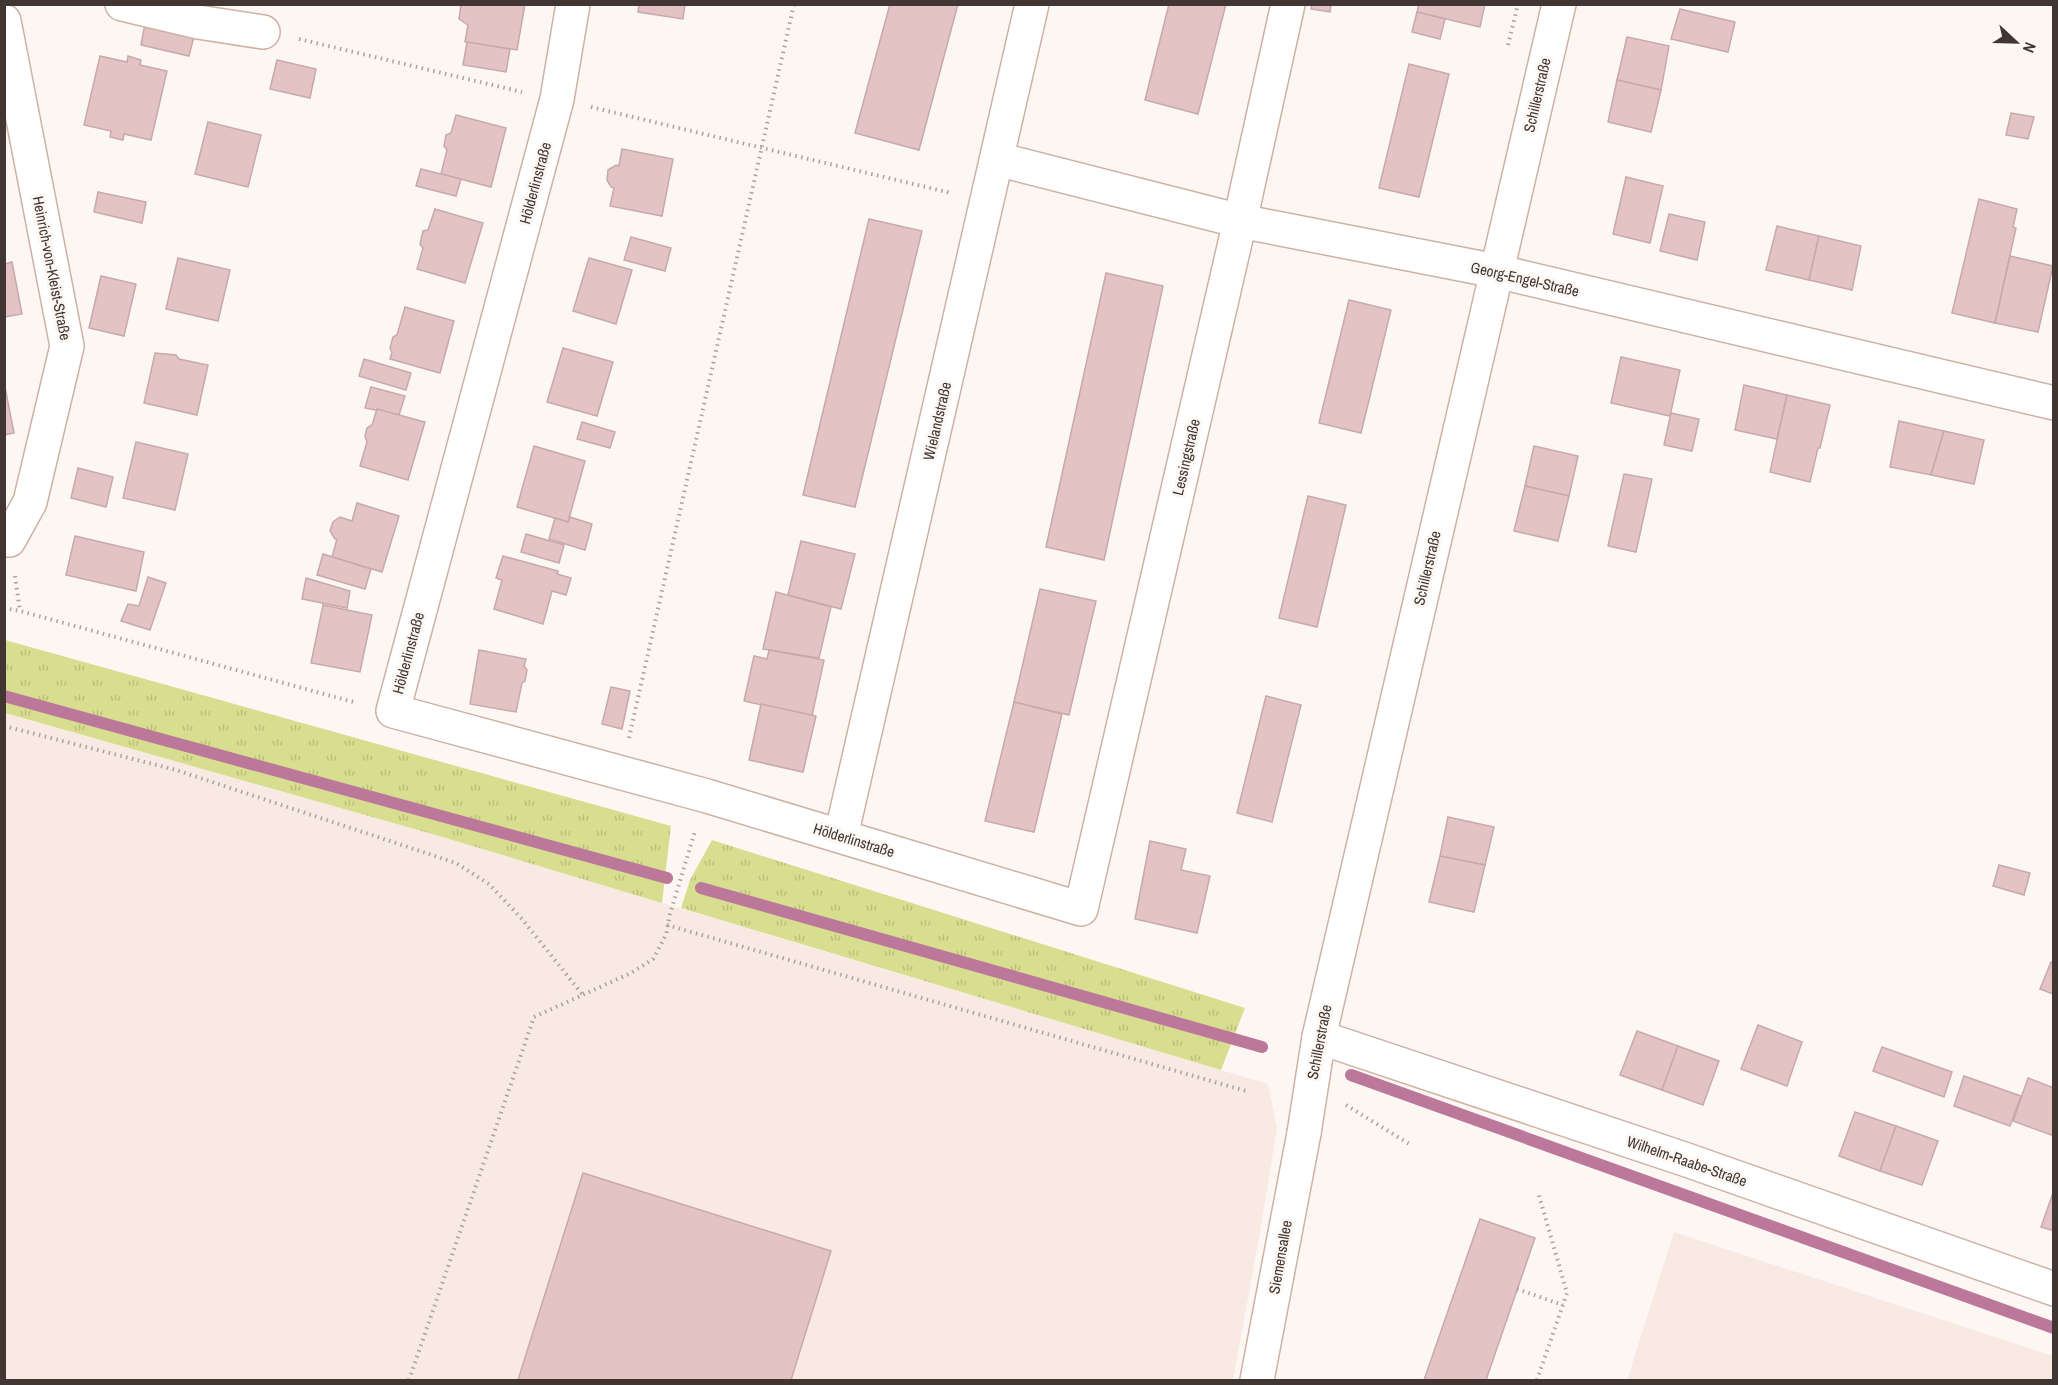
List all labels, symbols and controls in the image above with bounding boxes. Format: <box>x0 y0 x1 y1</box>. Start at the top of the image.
north arrow <box>1986 12 2046 72</box>
text: N <box>2018 39 2042 56</box>
street label: Schillerstraße <box>1518 56 1556 134</box>
street label: Hölderlinstraße <box>514 140 556 226</box>
street label: Heinrich-von-Kleist-Straße <box>28 194 76 342</box>
street label: Georg-Engel-Straße <box>1469 256 1581 302</box>
street label: Wielandstraße <box>918 380 956 462</box>
street label: Lessingstraße <box>1167 417 1205 497</box>
street label: Schillerstraße <box>1408 529 1446 607</box>
street label: Hölderlinstraße <box>387 610 429 696</box>
street label: Hölderlinstraße <box>811 818 897 862</box>
street label: Schillerstraße <box>1301 1003 1337 1081</box>
street label: Wilhelm-Raabe-Straße <box>1624 1131 1750 1191</box>
street label: Siemensallee <box>1263 1218 1297 1296</box>

